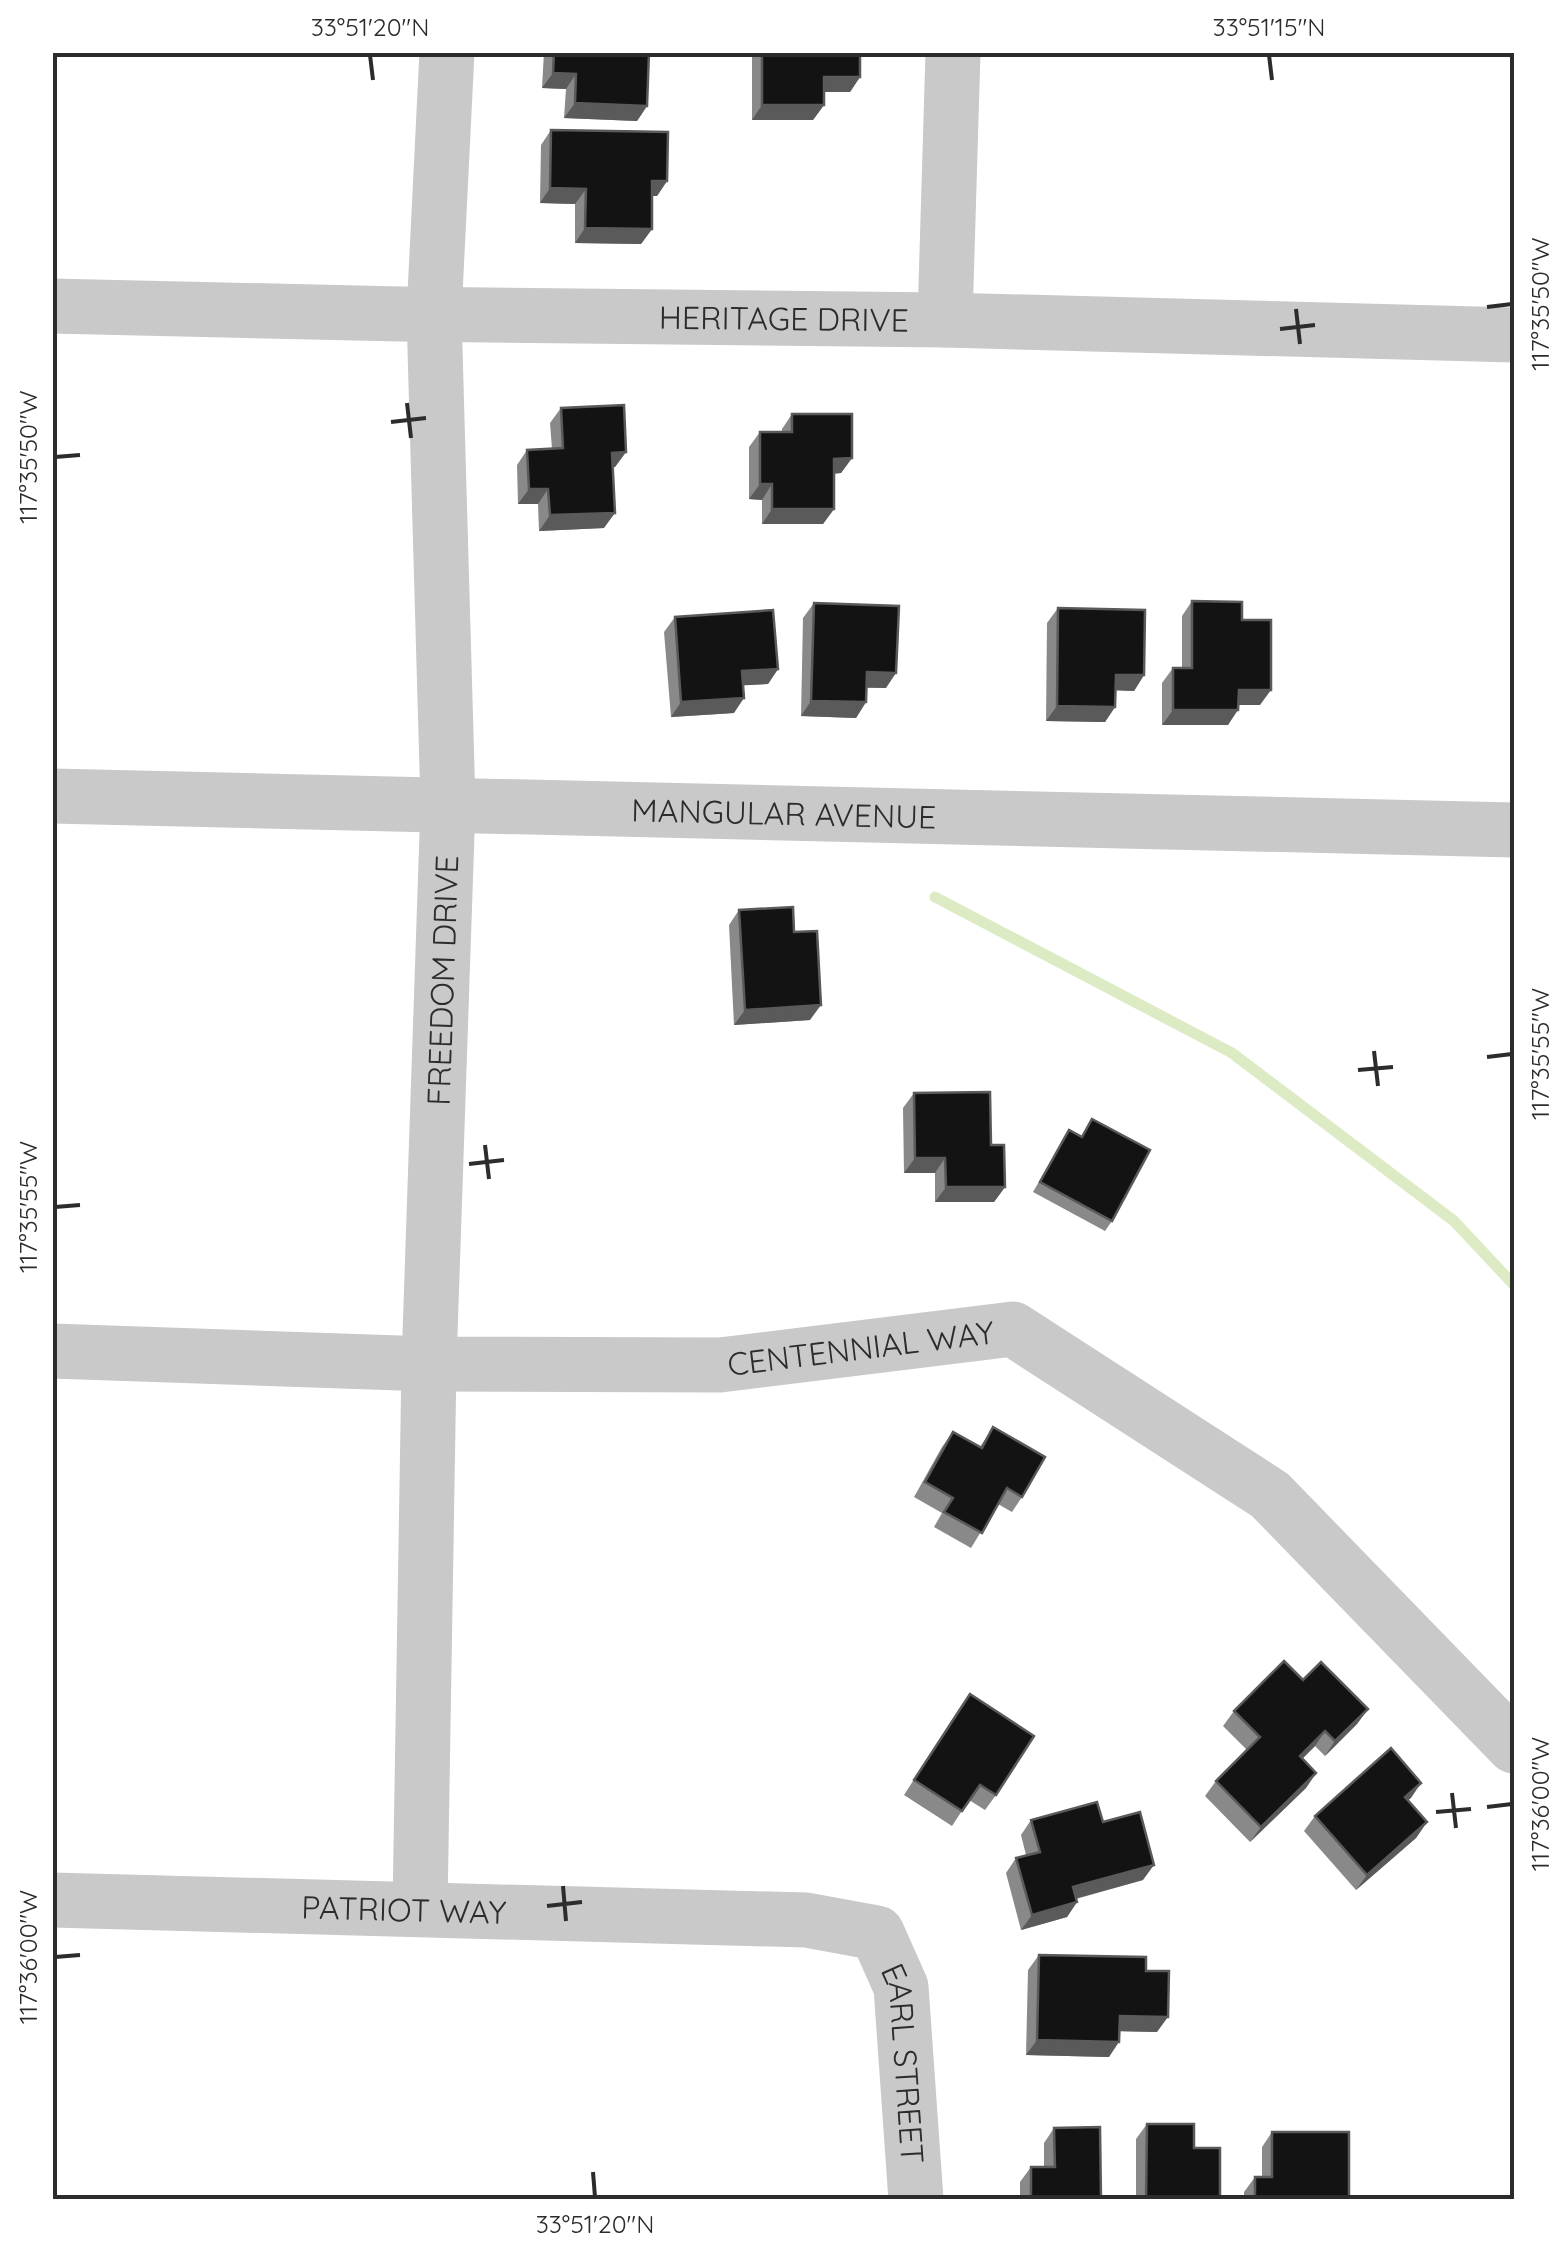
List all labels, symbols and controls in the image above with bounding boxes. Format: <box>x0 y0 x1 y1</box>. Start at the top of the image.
text: 33°51'20"N <box>311 11 429 42</box>
text: 33°51'15"N <box>1213 11 1325 42</box>
text: 117°35'50"W <box>1524 237 1555 371</box>
street label: HERITAGE DRIVE <box>659 297 909 340</box>
text: 117°35'50"W <box>12 390 43 524</box>
street label: MANGULAR AVENUE <box>631 789 937 837</box>
street label: FREEDOM DRIVE <box>418 854 466 1106</box>
text: 117°35'55"W <box>1524 988 1555 1120</box>
text: 117°35'55"W <box>12 1141 43 1273</box>
street label: CENTENNIAL WAY <box>725 1311 996 1384</box>
text: 117°36'00"W <box>1524 1737 1555 1871</box>
street label: PATRIOT WAY <box>301 1887 507 1932</box>
text: 117°36'00"W <box>12 1890 43 2024</box>
street label: EARL STREET <box>873 1957 933 2165</box>
text: 33°51'20"N <box>536 2208 654 2239</box>

